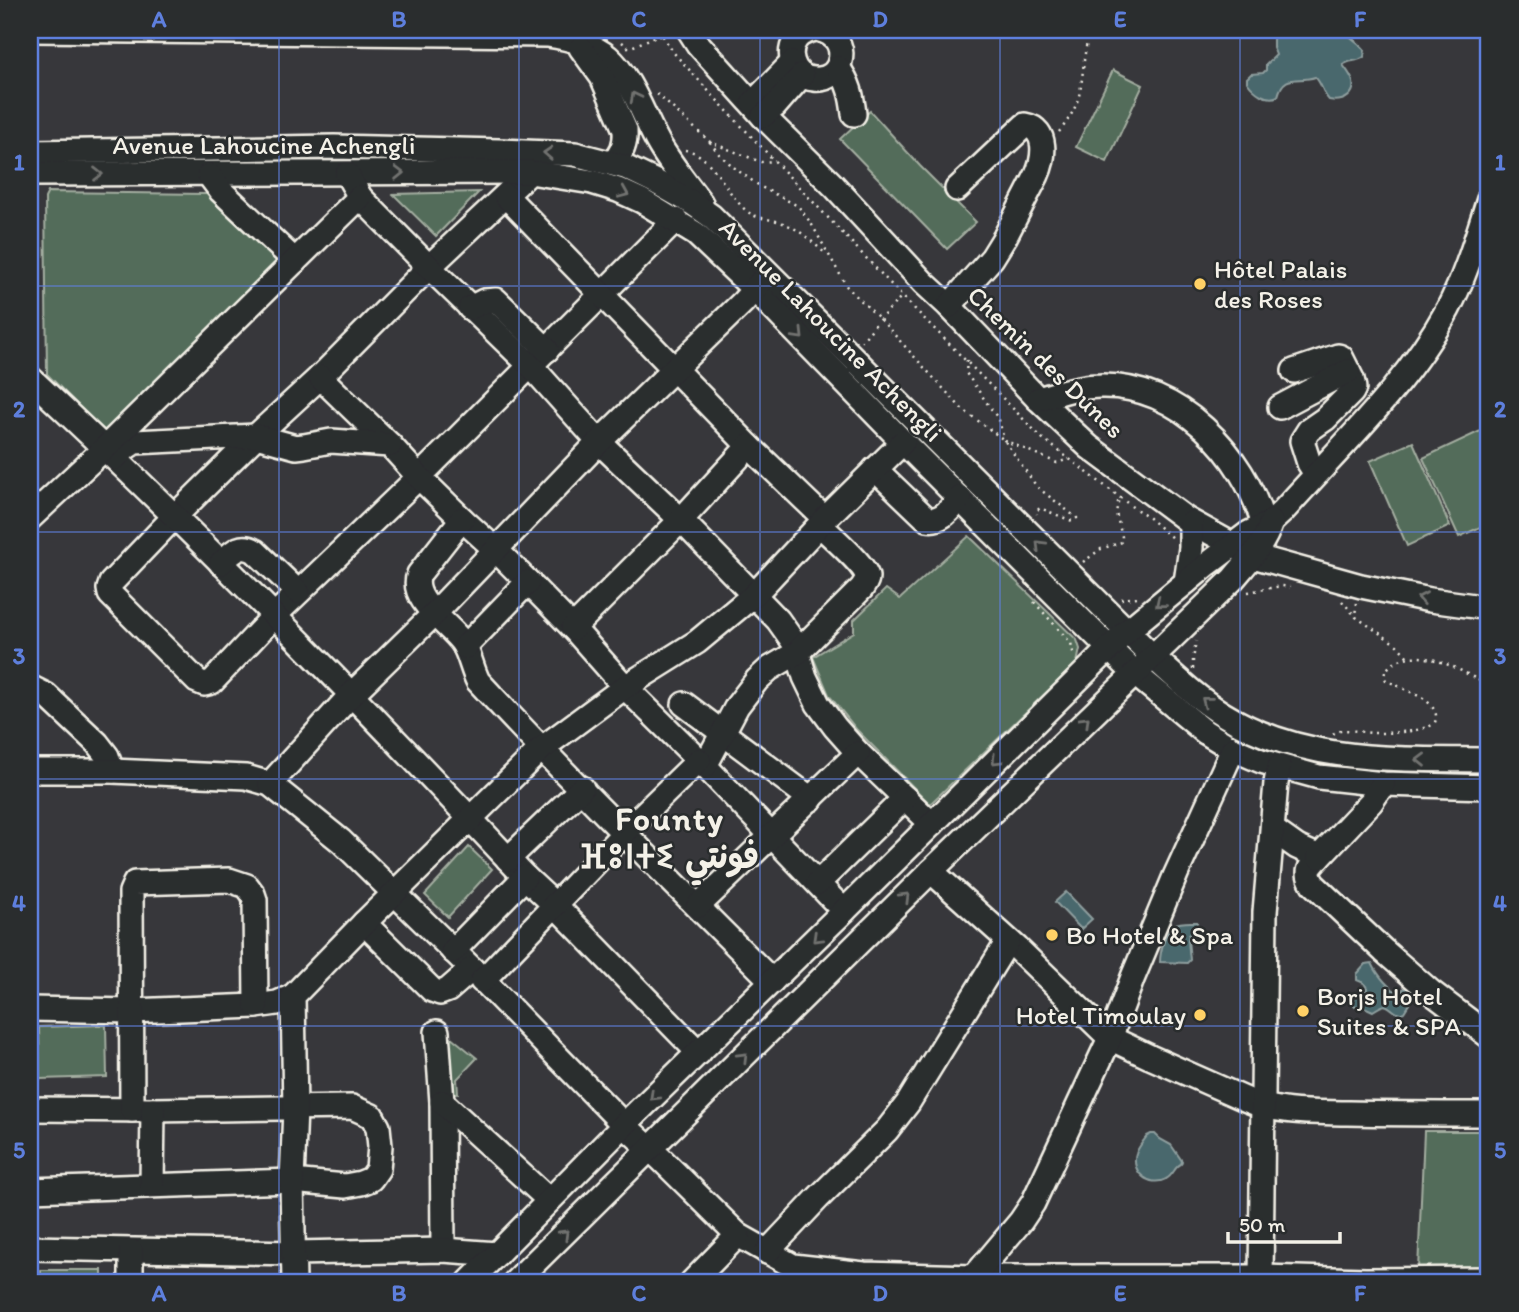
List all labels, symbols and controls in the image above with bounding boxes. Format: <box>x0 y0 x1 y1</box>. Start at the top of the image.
text: A <box>151 5 167 33</box>
text: B <box>392 5 407 33</box>
text: C <box>632 5 647 33</box>
text: D <box>872 5 888 33</box>
text: E <box>1114 5 1127 33</box>
text: F <box>1354 5 1367 33</box>
one-way arrow <box>629 92 643 104</box>
street label: Avenue Lahoucine Achengli <box>113 129 415 161</box>
one-way arrow <box>542 146 553 161</box>
text: 1 <box>14 148 25 176</box>
text: 1 <box>1495 148 1506 176</box>
one-way arrow <box>93 166 104 182</box>
one-way arrow <box>394 166 405 181</box>
one-way arrow <box>617 185 629 199</box>
street label: Avenue Lahoucine Achengli <box>713 212 949 448</box>
place label: Hôtel Palais des Roses <box>1214 253 1347 315</box>
marker: Hôtel Palais des Roses <box>1192 276 1208 292</box>
street label: Chemin des Dunes <box>961 279 1131 445</box>
one-way arrow <box>790 327 803 340</box>
text: 2 <box>13 395 26 423</box>
text: 2 <box>1494 395 1507 423</box>
one-way arrow <box>1036 541 1049 554</box>
one-way arrow <box>1416 592 1428 607</box>
one-way arrow <box>1156 595 1168 608</box>
text: 3 <box>13 642 26 670</box>
text: 3 <box>1494 642 1507 670</box>
one-way arrow <box>1201 697 1213 710</box>
one-way arrow <box>1077 717 1089 729</box>
one-way arrow <box>991 752 1004 765</box>
one-way arrow <box>1415 752 1426 768</box>
district label: Founty ⴼⵓⵏⵜⵉ فونتي <box>581 799 759 886</box>
text: 4 <box>12 889 26 917</box>
text: 4 <box>1493 889 1507 917</box>
one-way arrow <box>896 892 909 905</box>
place label: Bo Hotel & Spa <box>1066 919 1234 951</box>
marker: Bo Hotel & Spa <box>1044 927 1060 943</box>
one-way arrow <box>812 929 825 942</box>
place label: Borjs Hotel Suites & SPA <box>1317 980 1461 1042</box>
place label: Hotel Timoulay <box>1016 999 1186 1031</box>
marker: Borjs Hotel Suites & SPA <box>1295 1003 1311 1019</box>
marker: Hotel Timoulay <box>1192 1007 1208 1023</box>
one-way arrow <box>735 1052 748 1065</box>
one-way arrow <box>649 1088 662 1101</box>
text: 5 <box>13 1136 25 1164</box>
text: 5 <box>1494 1136 1506 1164</box>
scale bar <box>1228 1200 1340 1244</box>
text: 50 m <box>1239 1212 1286 1237</box>
one-way arrow <box>556 1230 568 1242</box>
text: A <box>151 1279 167 1307</box>
text: B <box>392 1279 407 1307</box>
text: C <box>632 1279 647 1307</box>
text: D <box>872 1279 888 1307</box>
text: E <box>1114 1279 1127 1307</box>
text: F <box>1354 1279 1367 1307</box>

